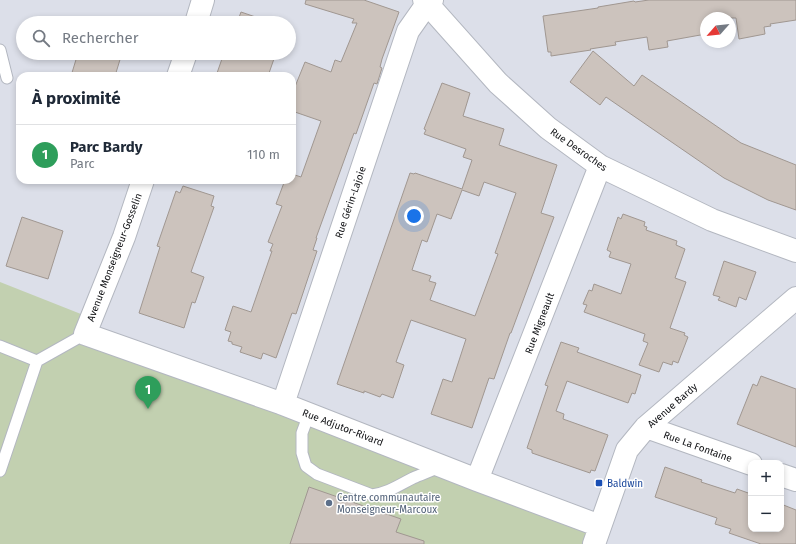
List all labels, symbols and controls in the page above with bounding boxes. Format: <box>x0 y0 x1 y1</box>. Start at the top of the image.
north arrow <box>700 12 736 48</box>
search box <box>16 16 296 60</box>
icon: search <box>30 27 52 49</box>
text: Rechercher <box>62 29 138 47</box>
text: À proximité <box>32 88 121 109</box>
street label: Rue Desroches <box>548 126 609 174</box>
text: Parc Bardy <box>70 138 143 156</box>
text: 1 <box>42 147 48 162</box>
text: 110 m <box>247 147 280 162</box>
text: Parc <box>70 156 95 171</box>
street label: Rue Gérin-Lajoie <box>333 165 369 240</box>
street label: Avenue Monseigneur-Gosselin <box>85 191 145 323</box>
your location <box>404 206 424 226</box>
street label: Rue Migneault <box>523 291 557 356</box>
pin: 1 <box>135 376 161 409</box>
street label: Avenue Bardy <box>645 381 700 431</box>
street label: Rue Adjutor-Rivard <box>300 407 385 449</box>
street label: Rue La Fontaine <box>662 429 734 465</box>
map controls <box>748 460 784 532</box>
button: + <box>748 460 784 496</box>
marker: Baldwin <box>594 478 604 488</box>
place label: Baldwin <box>607 478 643 490</box>
place label: Centre communautaire Monseigneur-Marcoux <box>337 492 440 516</box>
button: − <box>748 496 784 532</box>
marker: Centre communautaire Monseigneur-Marcoux <box>324 498 334 508</box>

